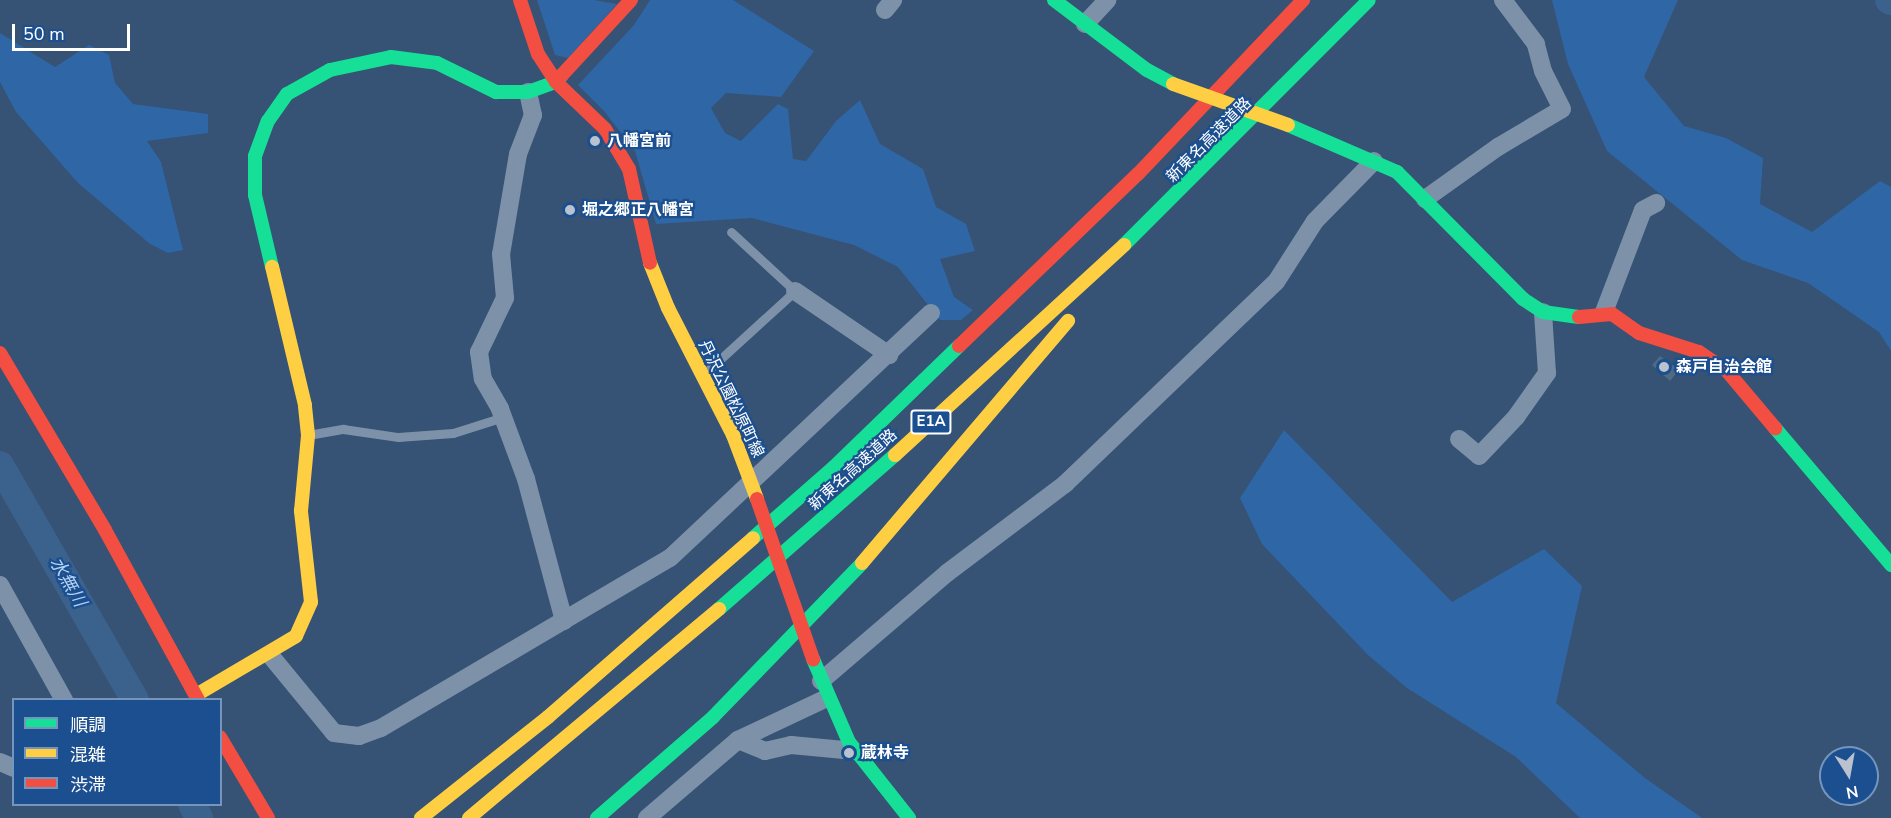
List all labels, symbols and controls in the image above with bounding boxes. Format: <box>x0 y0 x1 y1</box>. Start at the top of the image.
scale bar <box>15 12 134 50</box>
text: 50 m <box>23 22 65 46</box>
street label: 新東名高速道路 <box>1163 94 1255 186</box>
place label: 八幡宮前 <box>607 131 671 151</box>
marker: 八幡宮前 <box>588 134 602 148</box>
place label: 堀之郷正八幡宮 <box>582 200 694 220</box>
marker: 堀之郷正八幡宮 <box>563 203 577 217</box>
street label: 丹沢公園松原町線 <box>694 337 768 461</box>
place label: 森戸自治会館 <box>1676 357 1772 377</box>
marker: 森戸自治会館 <box>1657 360 1671 374</box>
road number: E1A <box>910 410 952 434</box>
street label: 新東名高速道路 <box>805 425 901 515</box>
water label: 水無川 <box>45 553 91 611</box>
legend <box>12 698 222 806</box>
text: 順調 <box>70 713 106 737</box>
text: 混雑 <box>70 743 106 767</box>
place label: 蔵林寺 <box>861 743 909 763</box>
marker: 蔵林寺 <box>842 746 856 760</box>
north arrow <box>1819 746 1879 806</box>
text: 渋滞 <box>70 773 106 797</box>
text: N <box>1844 780 1860 804</box>

